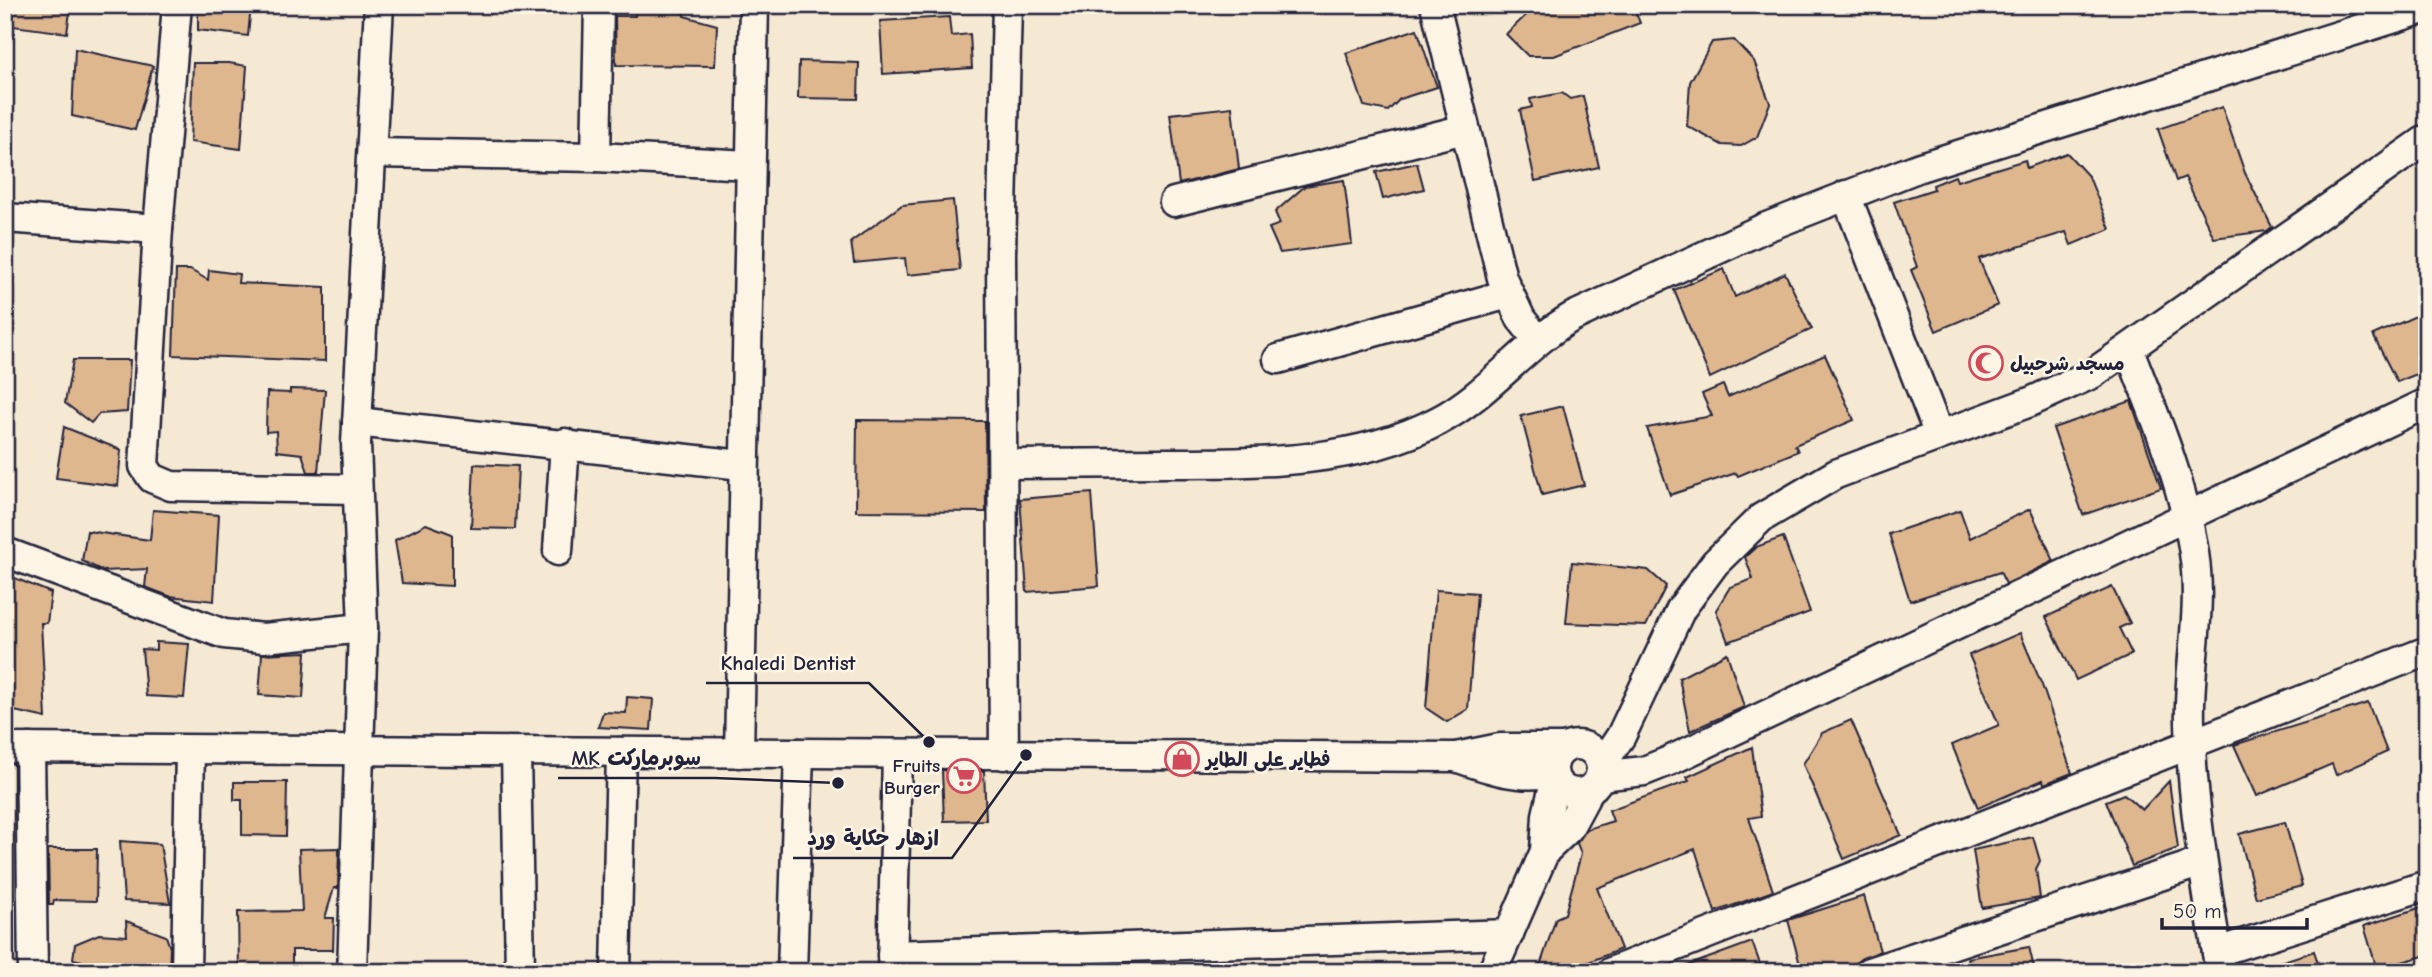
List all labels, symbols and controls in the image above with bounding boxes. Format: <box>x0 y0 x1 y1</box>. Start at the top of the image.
mosque icon: مسجد شرحبيل <box>1967 344 2005 382</box>
place label: مسجد شرحبيل <box>2010 353 2124 376</box>
callout: Khaledi Dentist <box>706 641 869 683</box>
text: Khaledi Dentist <box>721 651 857 675</box>
callout: MK سوبرماركت <box>558 736 715 778</box>
shop icon: فطاير على الطاير <box>1163 740 1201 778</box>
text: MK سوبرماركت <box>571 746 701 771</box>
place label: فطاير على الطاير <box>1204 749 1330 772</box>
place label: Fruits Burger <box>884 755 940 799</box>
supermarket icon: Fruits Burger <box>945 757 983 795</box>
callout: ازهار حكاية ورد <box>793 816 952 858</box>
text: ازهار حكاية ورد <box>807 826 939 851</box>
scale bar <box>2162 886 2308 930</box>
text: 50 m <box>2173 899 2222 923</box>

